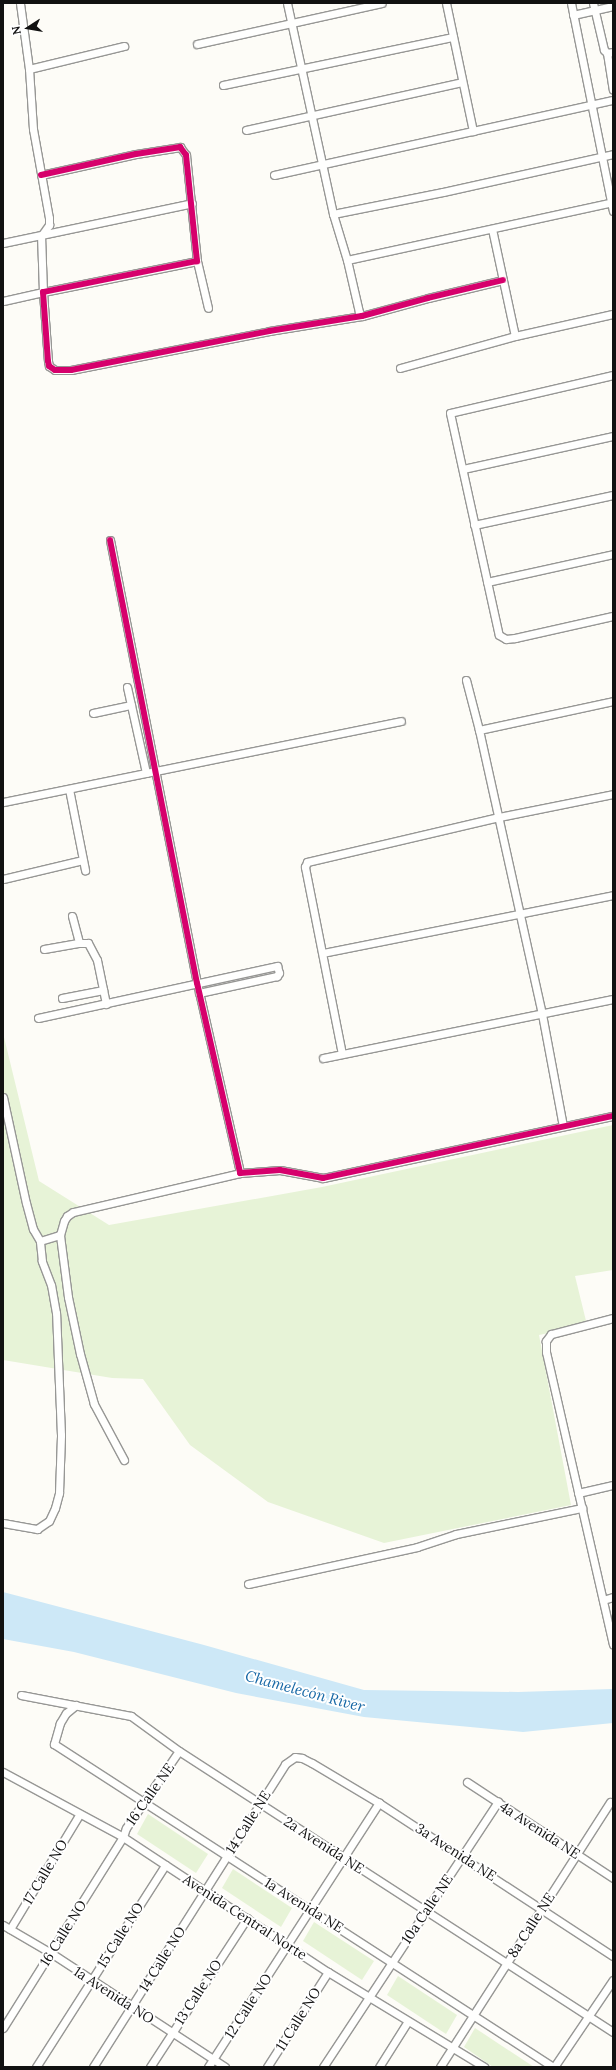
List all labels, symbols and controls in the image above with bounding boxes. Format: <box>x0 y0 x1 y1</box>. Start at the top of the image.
north arrow <box>8 8 48 48</box>
text: N <box>9 25 24 36</box>
water label: Chamelecón River <box>243 1666 367 1716</box>
street label: 16 Calle NE <box>122 1760 178 1828</box>
street label: 14 Calle NE <box>222 1787 274 1857</box>
street label: 4a Avenida NE <box>497 1798 583 1862</box>
street label: 2a Avenida NE <box>281 1813 367 1877</box>
street label: 3a Avenida NE <box>412 1820 500 1884</box>
street label: 17 Calle NO <box>19 1836 71 1908</box>
street label: Avenida Central Norte <box>180 1871 310 1963</box>
street label: 10a Calle NE <box>398 1871 456 1947</box>
street label: 1a Avenida NE <box>261 1874 347 1936</box>
street label: 8a Calle NE <box>504 1889 558 1961</box>
street label: 16 Calle NO <box>36 1897 90 1969</box>
street label: 15 Calle NO <box>93 1899 147 1971</box>
street label: 14 Calle NO <box>135 1923 189 1995</box>
street label: 13 Calle NO <box>171 1956 225 2028</box>
street label: 1a Avenida NO <box>71 1963 157 2027</box>
street label: 12 Calle NO <box>221 1970 275 2042</box>
street label: 11 Calle NO <box>272 1984 324 2054</box>

